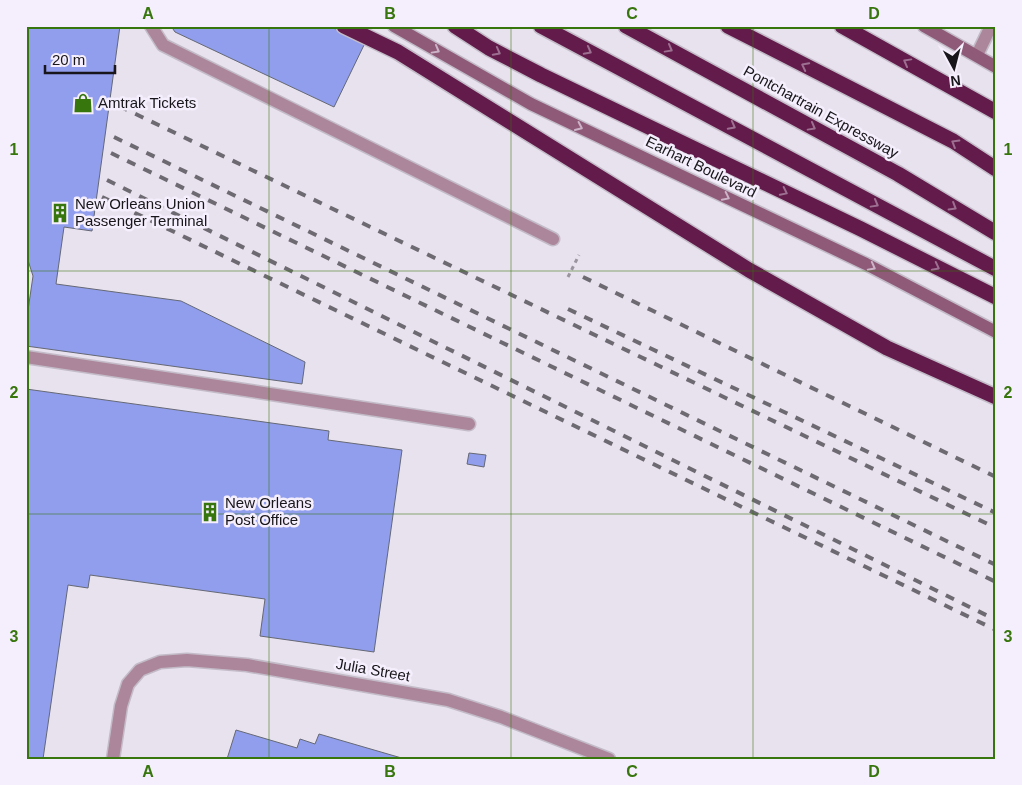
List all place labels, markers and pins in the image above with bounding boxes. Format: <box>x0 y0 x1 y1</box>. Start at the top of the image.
shop icon: Amtrak Tickets <box>72 92 94 114</box>
place label: Amtrak Tickets <box>98 94 196 111</box>
place label: New Orleans Union Passenger Terminal <box>75 195 207 229</box>
building icon: New Orleans Union Passenger Terminal <box>49 202 71 224</box>
place label: New Orleans Post Office <box>225 494 312 528</box>
building icon: New Orleans Post Office <box>199 501 221 523</box>

